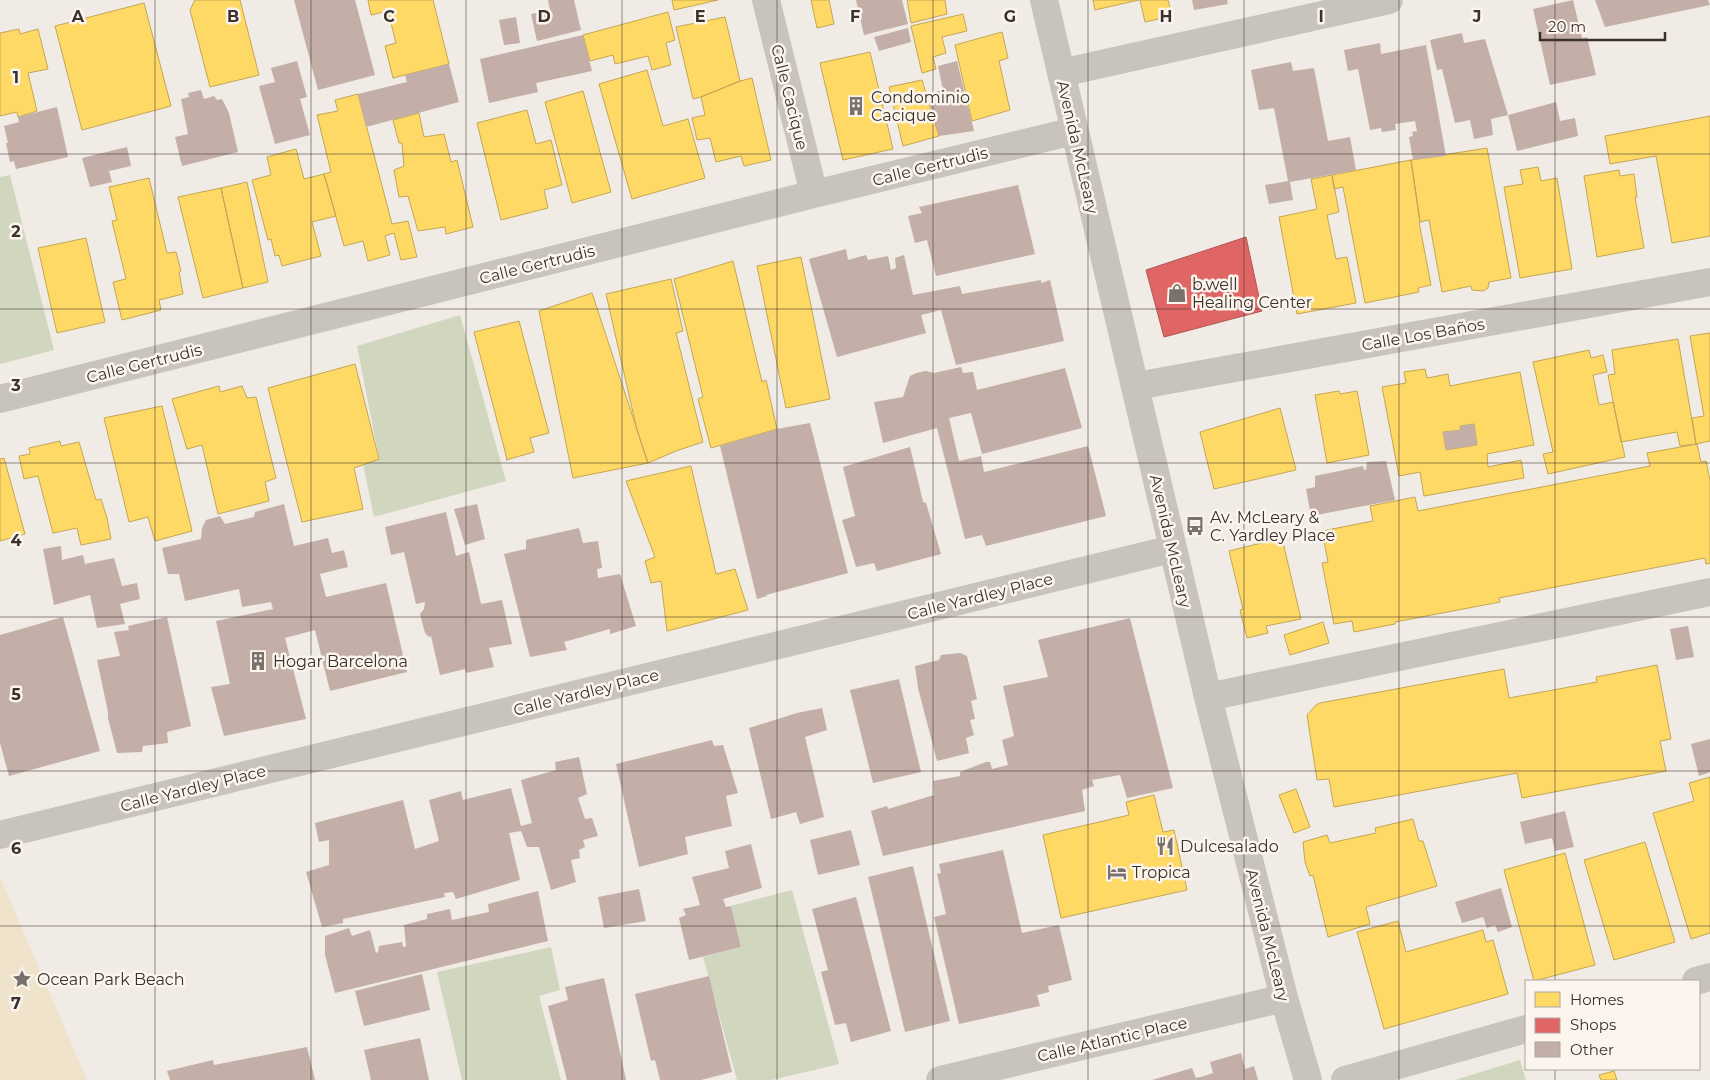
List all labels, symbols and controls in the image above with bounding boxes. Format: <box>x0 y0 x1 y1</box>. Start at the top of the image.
text: A <box>71 7 85 26</box>
text: B <box>227 7 239 26</box>
text: C <box>383 7 395 26</box>
text: D <box>537 7 551 26</box>
text: E <box>695 7 705 26</box>
text: F <box>850 7 860 26</box>
text: G <box>1004 7 1016 26</box>
text: H <box>1160 7 1172 26</box>
text: I <box>1318 7 1324 26</box>
text: J <box>1472 7 1481 26</box>
scale bar <box>1540 10 1665 42</box>
text: 20 m <box>1548 17 1586 36</box>
street label: Calle Cacique <box>767 42 812 152</box>
text: 1 <box>13 68 19 87</box>
street label: Avenida McLeary <box>1053 79 1102 216</box>
place label: Condominio Cacique <box>871 88 970 125</box>
building icon: Condominio Cacique <box>845 95 867 117</box>
street label: Calle Gertrudis <box>870 143 990 190</box>
text: 2 <box>11 222 21 241</box>
street label: Calle Gertrudis <box>477 241 597 288</box>
place label: b.well Healing Center <box>1192 275 1312 312</box>
shop icon: b.well Healing Center <box>1166 282 1188 304</box>
street label: Calle Los Baños <box>1360 314 1486 355</box>
street label: Calle Gertrudis <box>84 340 204 387</box>
text: 3 <box>10 376 21 395</box>
street label: Avenida McLeary <box>1146 473 1195 610</box>
place label: Av. McLeary & C. Yardley Place <box>1210 508 1335 545</box>
bus stop icon: Av. McLeary & C. Yardley Place <box>1184 515 1206 537</box>
text: 4 <box>10 531 22 550</box>
street label: Calle Yardley Place <box>905 569 1055 624</box>
building icon: Hogar Barcelona <box>247 650 269 672</box>
place label: Hogar Barcelona <box>273 652 408 671</box>
street label: Calle Yardley Place <box>511 665 661 720</box>
text: 5 <box>11 685 21 704</box>
street label: Calle Yardley Place <box>118 761 268 816</box>
restaurant icon: Dulcesalado <box>1154 835 1176 857</box>
place label: Dulcesalado <box>1180 837 1279 856</box>
text: 6 <box>11 839 21 858</box>
hotel icon: Tropica <box>1106 861 1128 883</box>
place label: Tropica <box>1132 863 1191 882</box>
street label: Avenida McLeary <box>1242 867 1293 1004</box>
place icon: Ocean Park Beach <box>11 968 33 990</box>
place label: Ocean Park Beach <box>37 970 185 989</box>
legend <box>1525 980 1700 1070</box>
text: Homes <box>1570 990 1624 1009</box>
text: 7 <box>11 994 21 1013</box>
street label: Calle Atlantic Place <box>1035 1013 1189 1066</box>
text: Shops <box>1570 1015 1616 1034</box>
text: Other <box>1570 1040 1614 1059</box>

